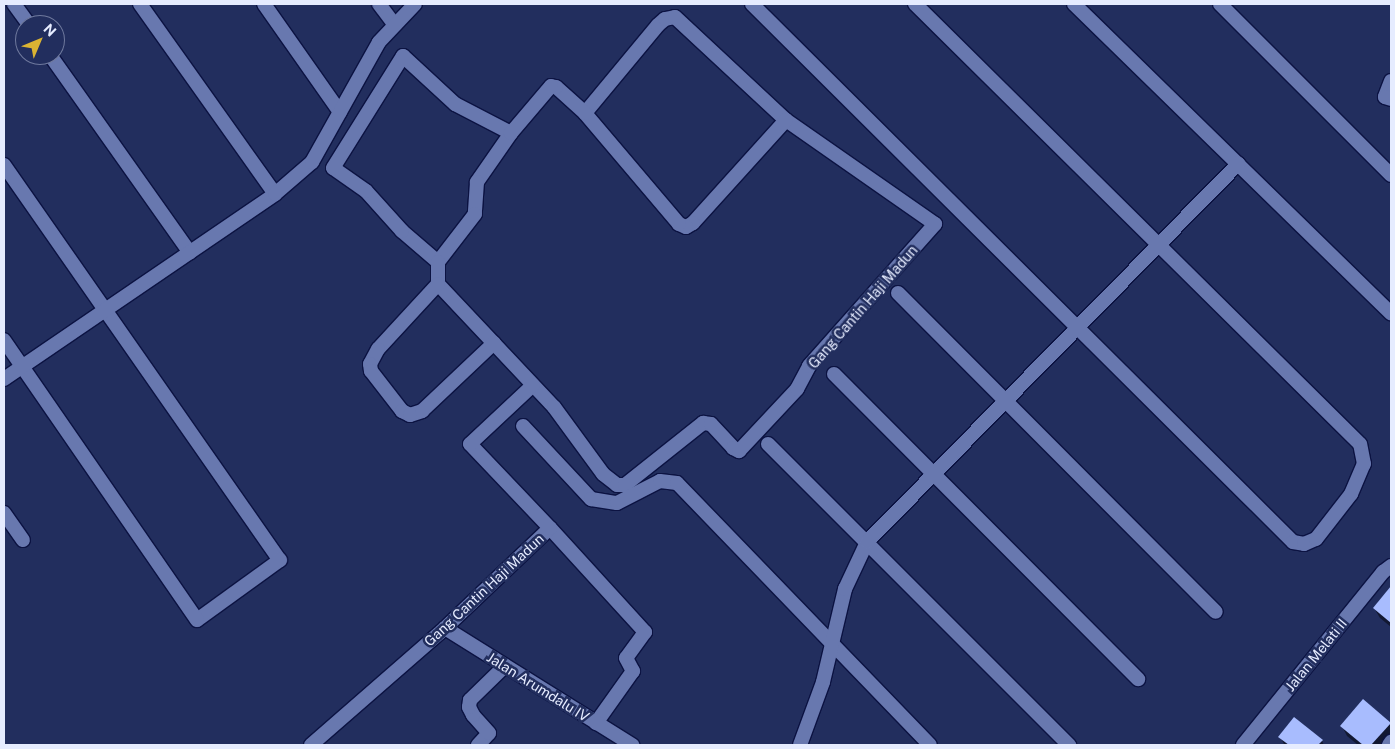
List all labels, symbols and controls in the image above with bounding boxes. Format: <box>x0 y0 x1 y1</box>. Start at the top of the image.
north arrow <box>15 15 65 65</box>
text: N <box>40 21 59 40</box>
street label: Gang Cantin Haji Madun <box>805 242 921 372</box>
street label: Gang Cantin Haji Madun <box>421 530 547 650</box>
street label: Jalan Melati II <box>1282 615 1350 695</box>
street label: Jalan Arumdalu IV <box>484 649 592 725</box>

